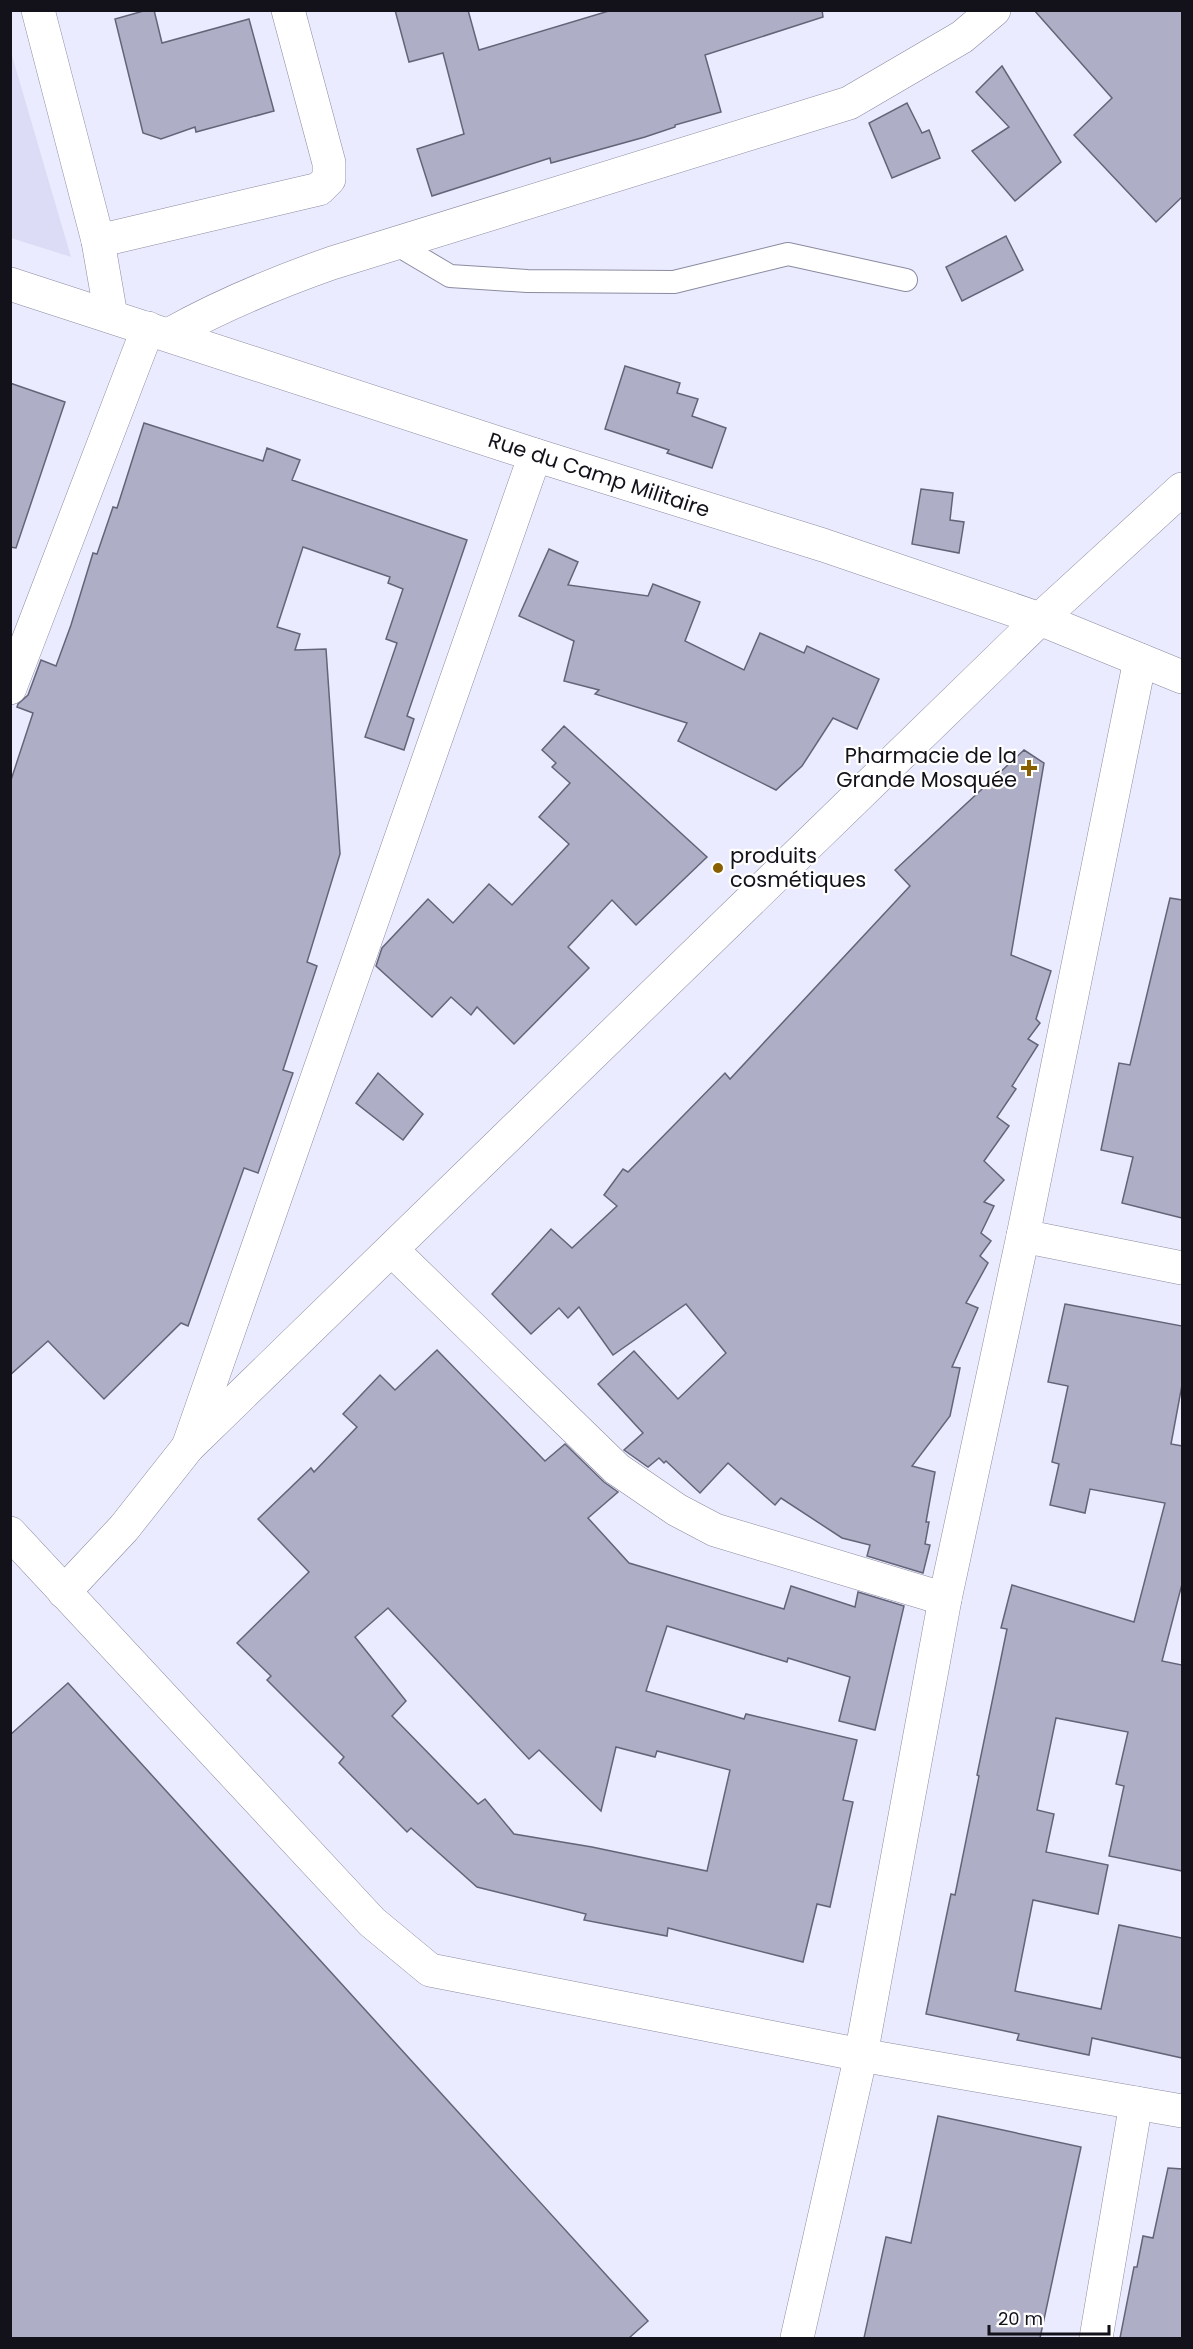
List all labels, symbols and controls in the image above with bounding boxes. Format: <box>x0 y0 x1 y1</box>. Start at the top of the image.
street label: Rue du Camp Militaire <box>485 425 714 524</box>
place label: Pharmacie de la Grande Mosquée <box>836 741 1017 794</box>
marker: Pharmacie de la Grande Mosquée <box>1022 761 1036 775</box>
place label: produits cosmétiques <box>730 841 866 894</box>
marker: produits cosmétiques <box>711 861 725 875</box>
scale bar <box>989 2298 1109 2336</box>
text: 20 m <box>998 2306 1043 2331</box>

